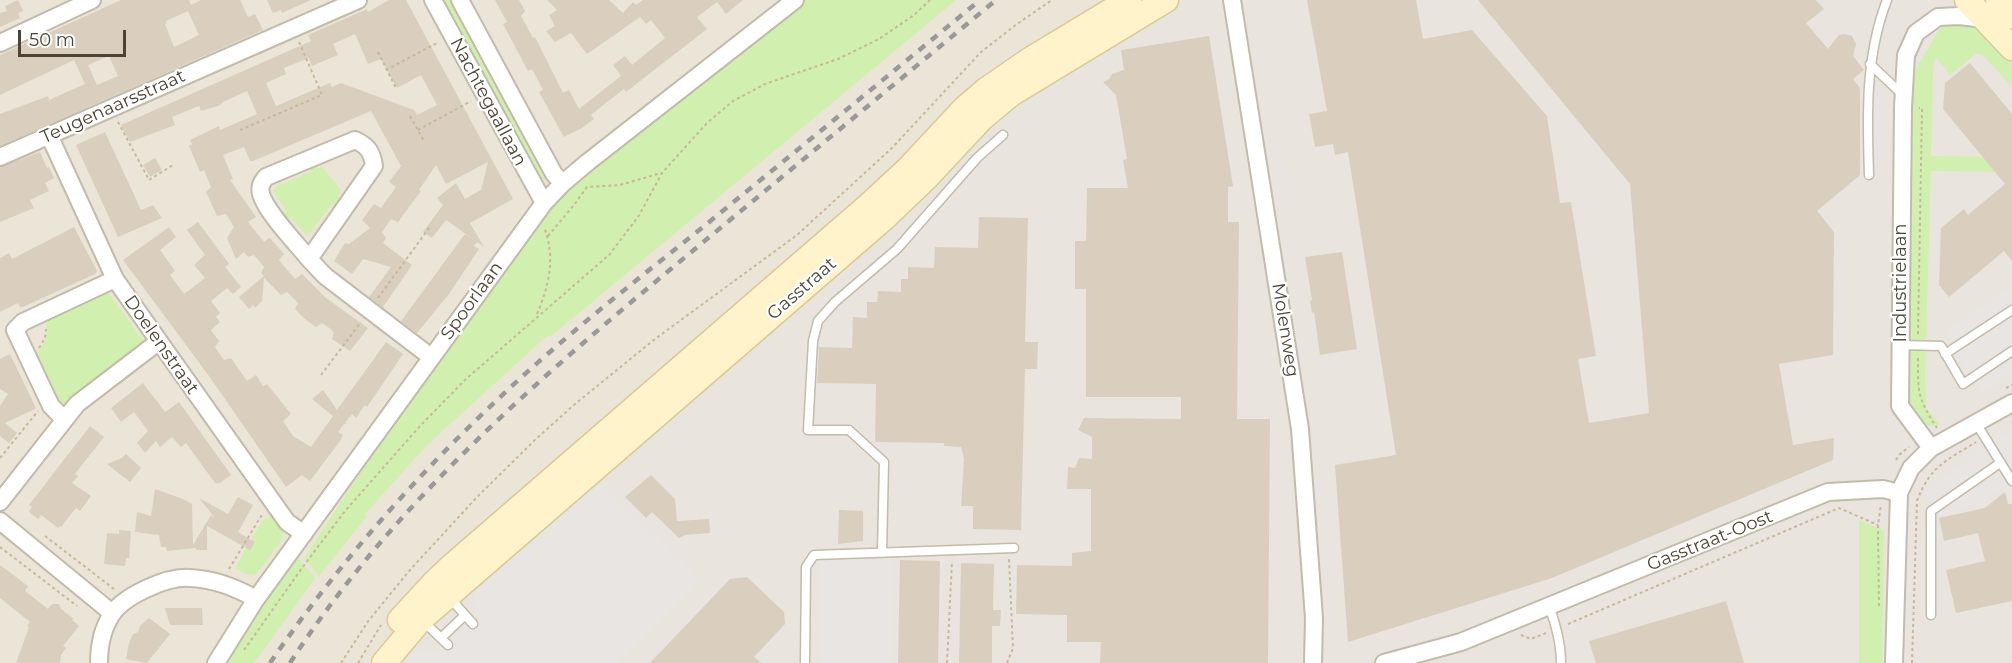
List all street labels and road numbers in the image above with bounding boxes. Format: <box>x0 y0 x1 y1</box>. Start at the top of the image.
street label: Nachtegaallaan <box>445 34 531 170</box>
street label: Teugenaarsstraat <box>37 65 189 149</box>
street label: Industrielaan <box>1890 223 1912 343</box>
street label: Gasstraat <box>763 253 841 325</box>
street label: Spoorlaan <box>436 258 508 344</box>
street label: Molenweg <box>1267 281 1303 379</box>
street label: Doelenstraat <box>119 291 203 399</box>
street label: Gasstraat-Oost <box>1644 506 1776 576</box>

